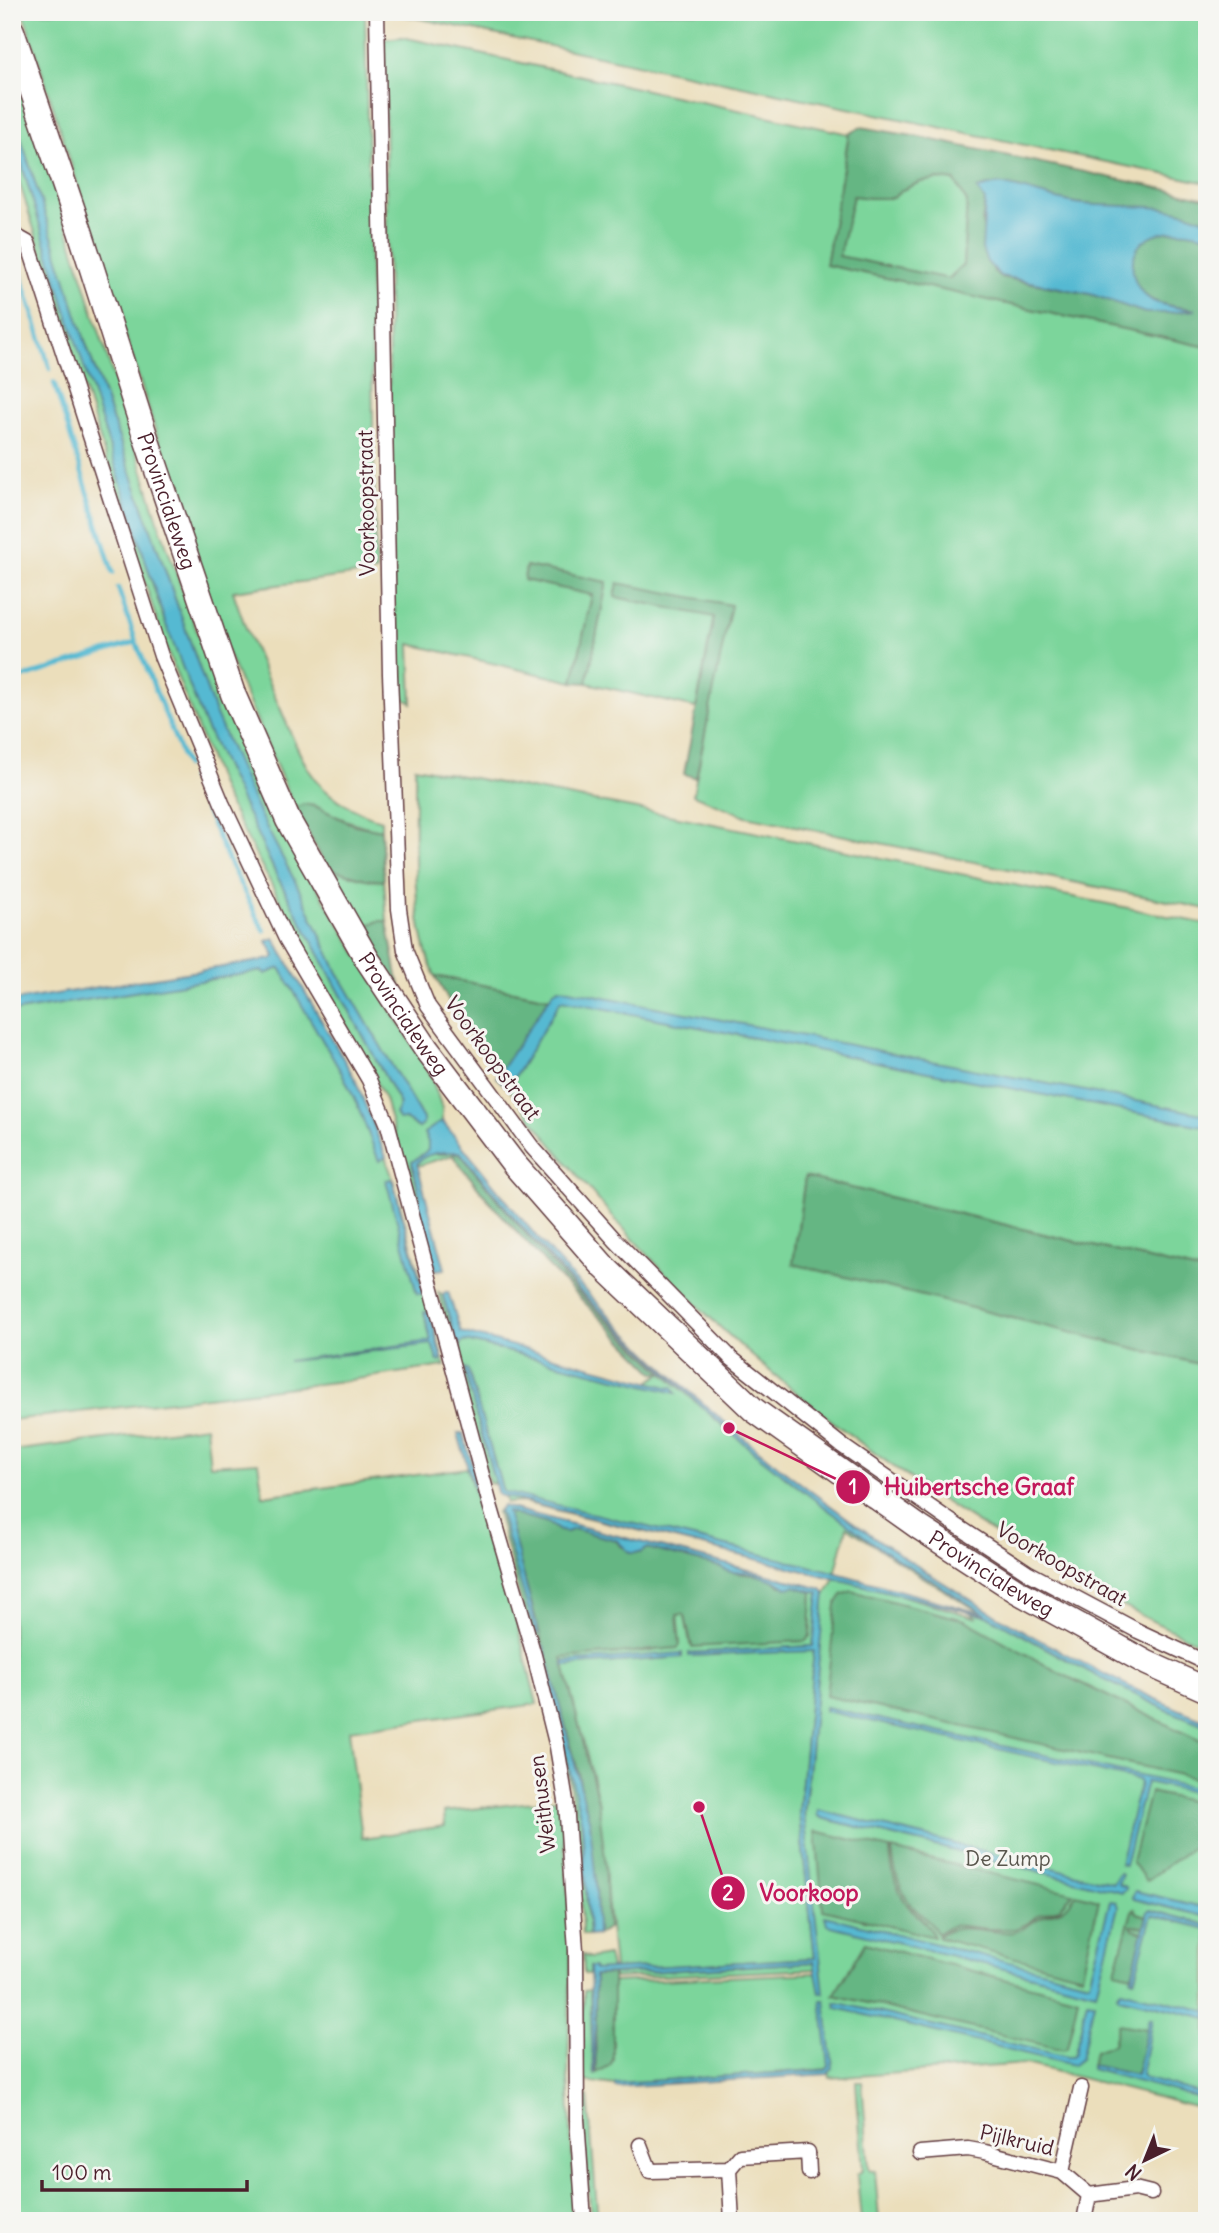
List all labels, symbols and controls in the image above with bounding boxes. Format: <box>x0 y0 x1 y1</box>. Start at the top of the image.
street label: Provincialeweg <box>132 429 203 573</box>
street label: Voorkoopstraat <box>351 429 381 577</box>
street label: Provincialeweg <box>353 947 455 1080</box>
street label: Voorkoopstraat <box>439 991 547 1125</box>
callout: Huibertsche Graaf <box>835 1465 1088 1509</box>
text: Huibertsche Graaf <box>884 1472 1076 1501</box>
text: 1 <box>849 1473 857 1500</box>
street label: Voorkoopstraat <box>992 1516 1132 1612</box>
street label: Provincialeweg <box>924 1524 1059 1622</box>
street label: Weithusen <box>523 1753 561 1855</box>
park label: De Zump <box>965 1845 1051 1872</box>
callout: Voorkoop <box>710 1871 872 1915</box>
text: Voorkoop <box>759 1878 859 1907</box>
text: 2 <box>722 1879 734 1906</box>
street label: Pijlkruid <box>977 2118 1057 2162</box>
north arrow <box>1110 2124 1180 2194</box>
scale bar <box>42 2149 247 2193</box>
text: 100 m <box>52 2159 111 2186</box>
text: N <box>1120 2159 1146 2186</box>

